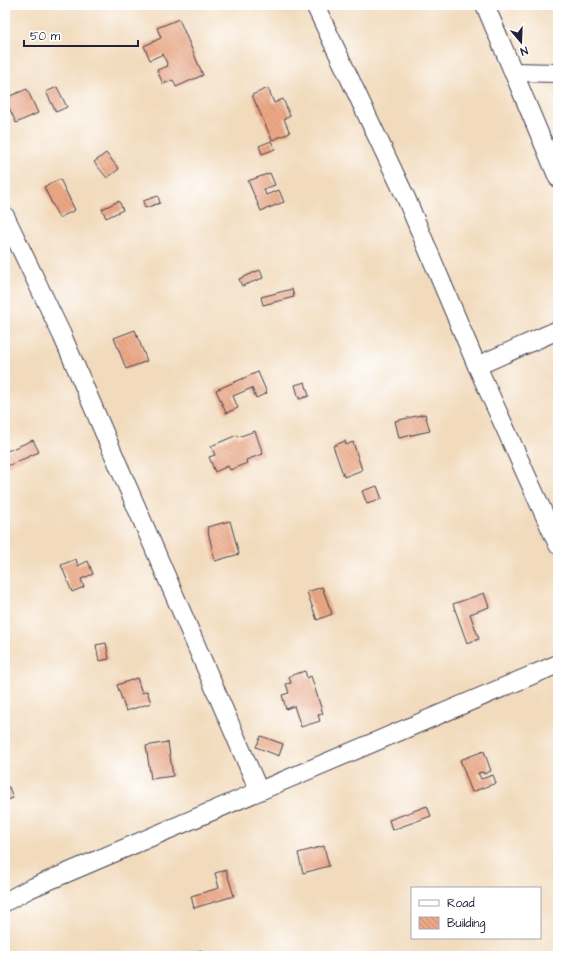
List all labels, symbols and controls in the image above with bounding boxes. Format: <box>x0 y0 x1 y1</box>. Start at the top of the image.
scale bar <box>24 22 138 48</box>
north arrow <box>501 22 541 62</box>
text: 50 m <box>30 28 61 45</box>
text: N <box>518 43 530 59</box>
legend <box>411 887 541 939</box>
text: Road <box>447 895 475 912</box>
text: Building <box>447 915 485 933</box>

